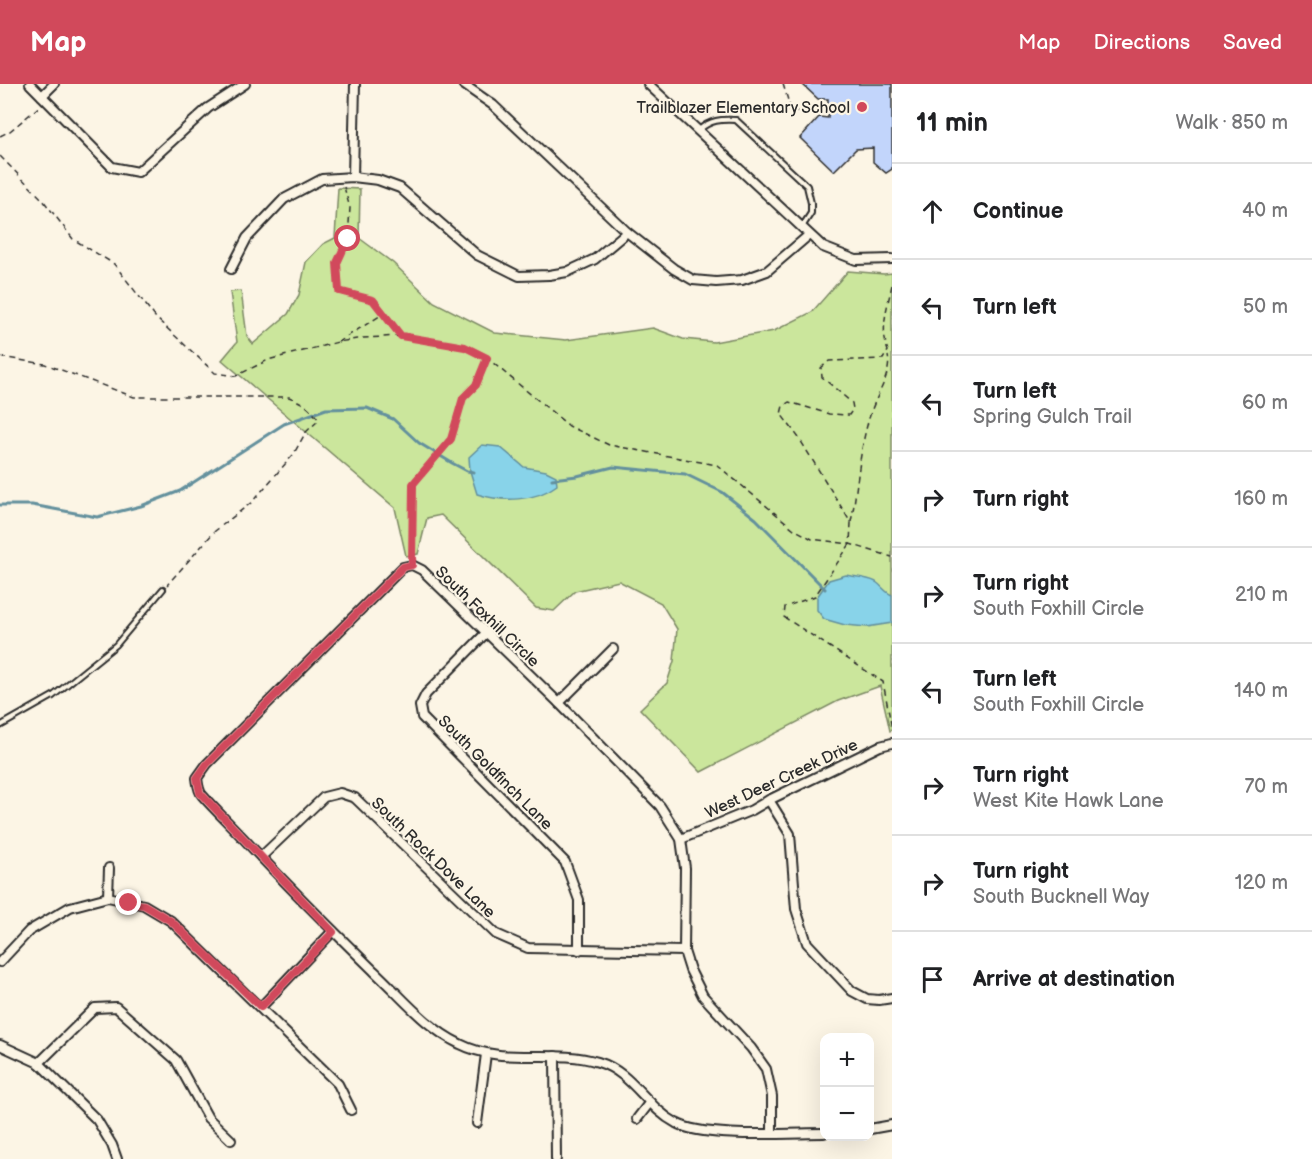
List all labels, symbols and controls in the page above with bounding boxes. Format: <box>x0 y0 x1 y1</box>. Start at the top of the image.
text: Map <box>30 26 86 59</box>
text: Map <box>1018 30 1061 55</box>
text: Directions <box>1094 30 1190 55</box>
text: Saved <box>1223 30 1282 55</box>
place label: Trailblazer Elementary School <box>637 99 850 118</box>
marker: Trailblazer Elementary School <box>855 100 869 114</box>
text: 11 min <box>916 108 988 139</box>
text: Walk · 850 m <box>1175 111 1288 135</box>
icon: ahead <box>916 195 949 228</box>
text: Continue <box>973 198 1063 225</box>
text: 40 m <box>1242 199 1288 223</box>
route start <box>334 225 360 251</box>
icon: left <box>916 291 949 324</box>
text: Turn left <box>973 294 1057 321</box>
text: 50 m <box>1243 295 1288 319</box>
text: Turn left <box>973 378 1057 405</box>
icon: left <box>916 387 949 420</box>
text: 60 m <box>1242 391 1288 415</box>
text: Spring Gulch Trail <box>973 405 1132 429</box>
icon: right <box>916 483 949 516</box>
text: Turn right <box>973 486 1069 513</box>
text: 160 m <box>1234 487 1288 511</box>
street label: South Foxhill Circle <box>431 563 543 672</box>
text: Turn right <box>973 570 1069 597</box>
icon: right <box>916 579 949 612</box>
text: 210 m <box>1235 583 1288 607</box>
text: South Foxhill Circle <box>973 597 1144 621</box>
text: Turn left <box>973 666 1057 693</box>
icon: left <box>916 675 949 708</box>
text: 140 m <box>1234 679 1288 703</box>
text: South Foxhill Circle <box>973 693 1144 717</box>
street label: South Goldfinch Lane <box>434 712 556 835</box>
street label: West Deer Creek Drive <box>702 735 862 823</box>
text: Turn right <box>973 762 1069 789</box>
icon: right <box>916 771 949 804</box>
text: 70 m <box>1244 775 1288 799</box>
text: West Kite Hawk Lane <box>973 789 1164 813</box>
street label: South Rock Dove Lane <box>367 794 499 922</box>
text: Turn right <box>973 858 1069 885</box>
icon: right <box>916 867 949 900</box>
text: 120 m <box>1235 871 1288 895</box>
text: South Bucknell Way <box>973 885 1149 909</box>
route end <box>115 889 141 915</box>
icon: arrive <box>916 963 949 996</box>
text: Arrive at destination <box>973 966 1175 993</box>
map controls <box>820 1033 874 1141</box>
button: + <box>820 1033 874 1087</box>
button: − <box>820 1087 874 1141</box>

